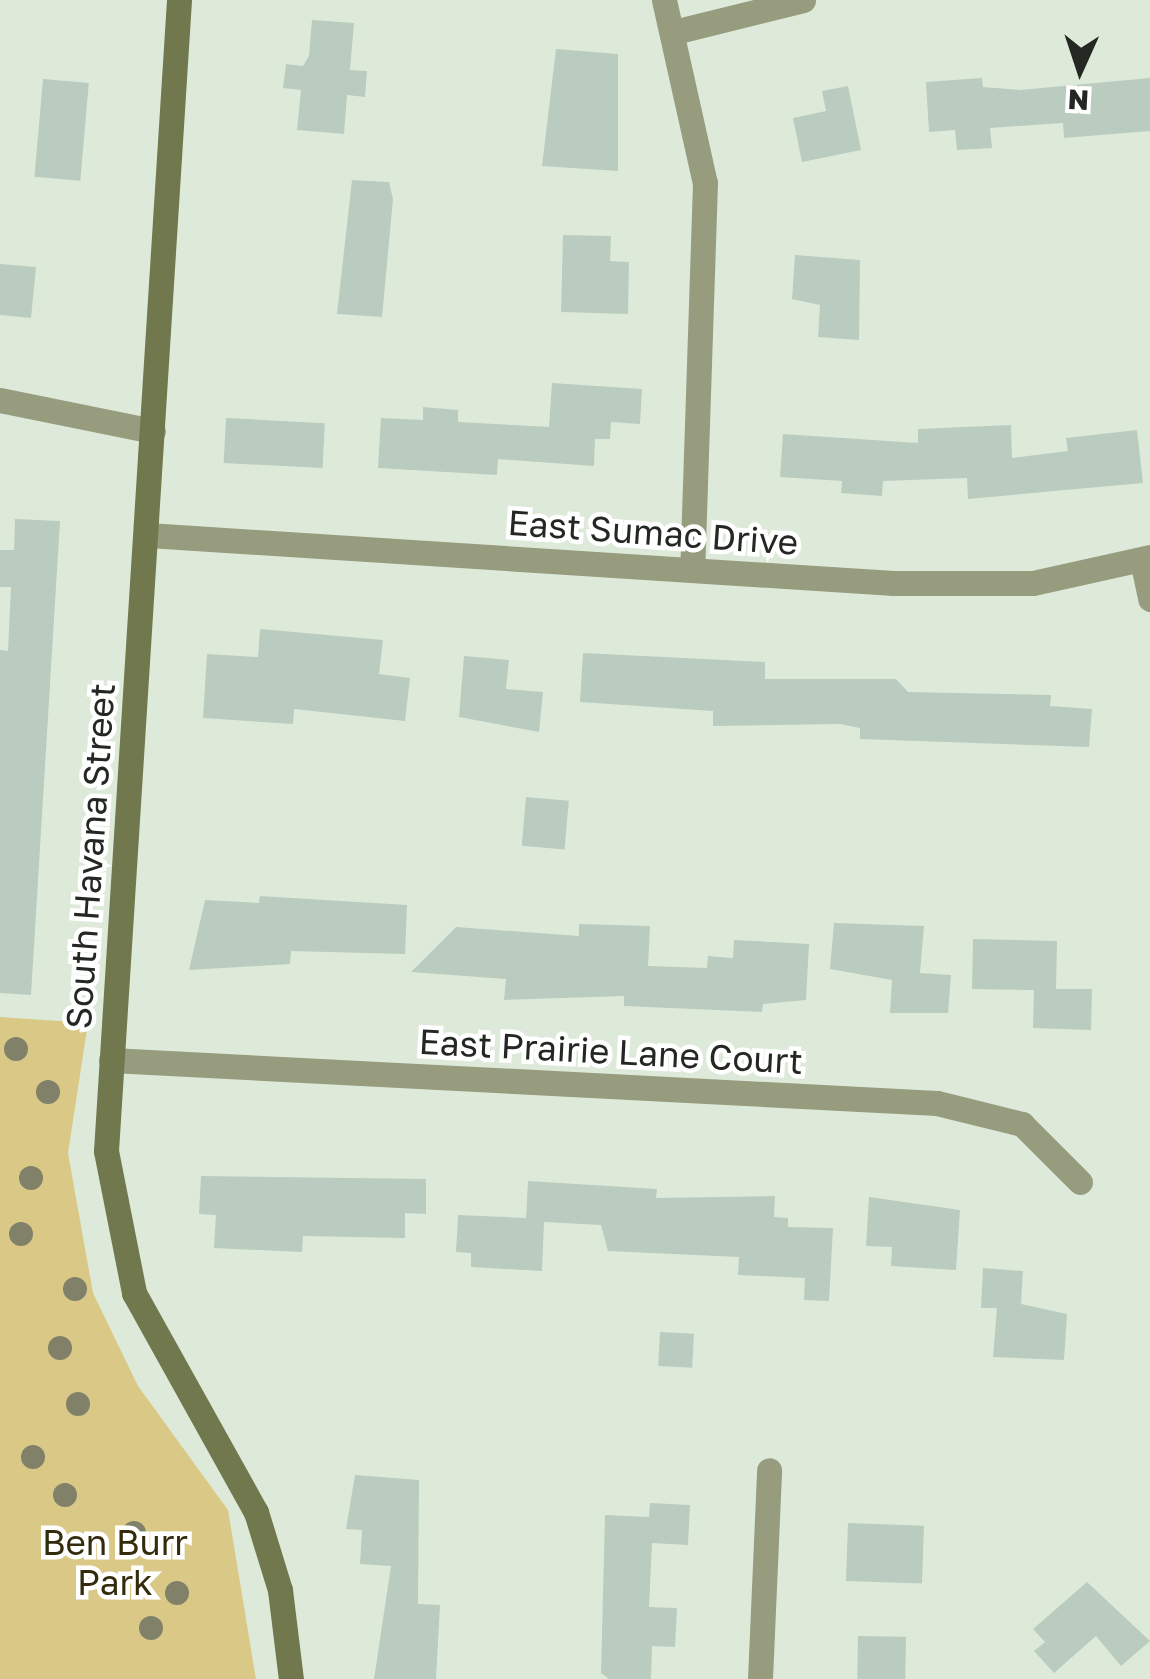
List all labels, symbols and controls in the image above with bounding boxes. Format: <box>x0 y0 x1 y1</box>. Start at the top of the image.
north arrow <box>1030 20 1130 120</box>
text: N <box>1067 83 1090 117</box>
street label: East Sumac Drive <box>506 501 800 563</box>
street label: South Havana Street <box>57 682 123 1030</box>
street label: East Prairie Lane Court <box>418 1020 804 1082</box>
park label: Ben Burr Park <box>42 1521 188 1603</box>

